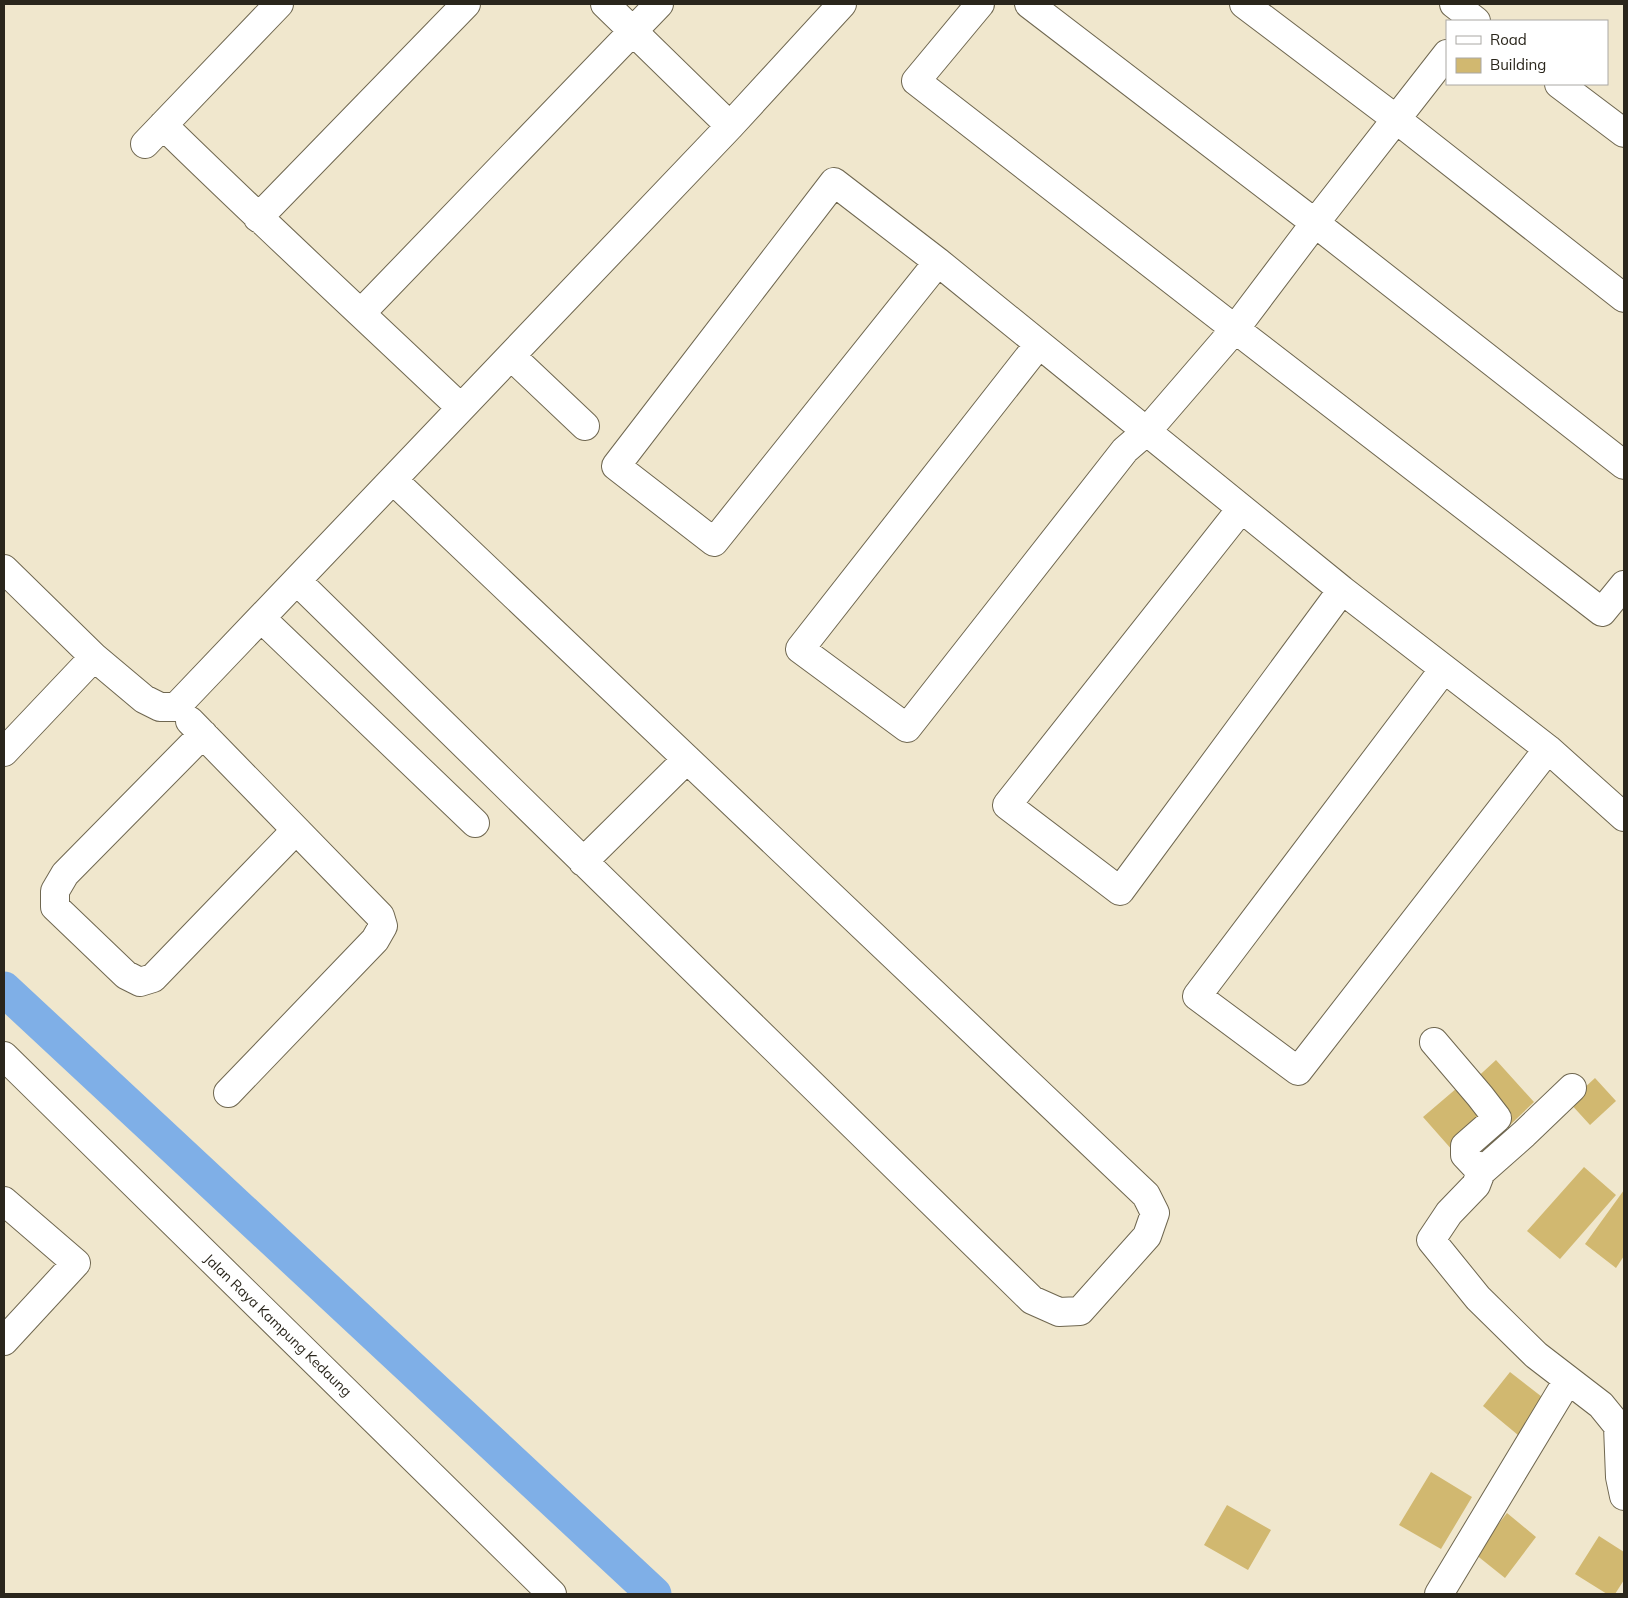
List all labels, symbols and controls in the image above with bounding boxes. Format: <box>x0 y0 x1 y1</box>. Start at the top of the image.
legend <box>1446 20 1608 85</box>
text: Road <box>1490 30 1527 49</box>
text: Building <box>1490 55 1546 74</box>
street label: Jalan Raya Kampung Kedaung <box>200 1250 356 1400</box>

